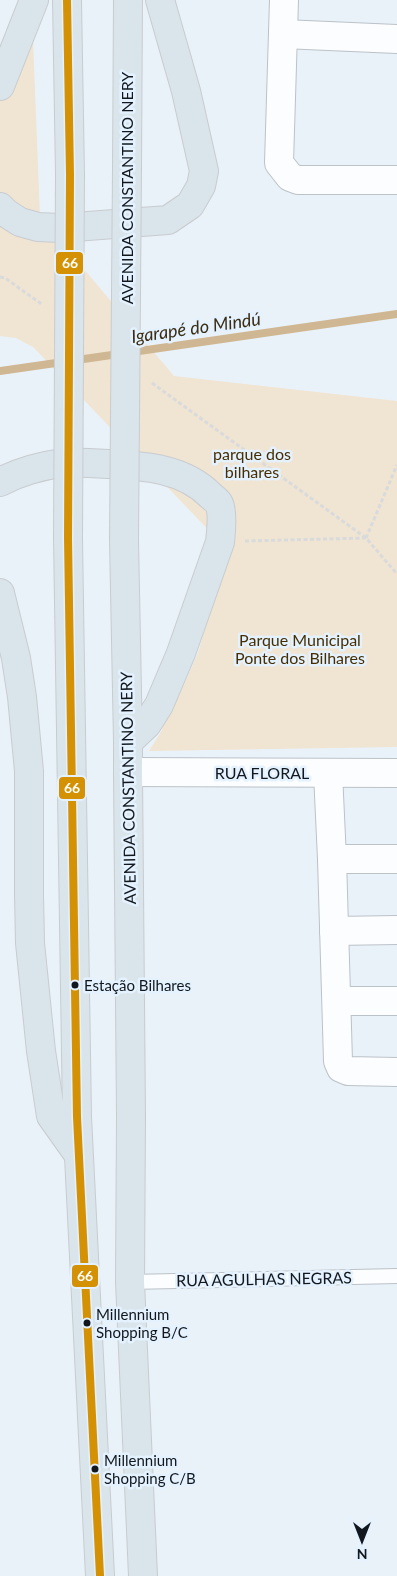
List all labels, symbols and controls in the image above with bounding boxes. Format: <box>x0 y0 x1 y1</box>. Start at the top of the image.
street label: AVENIDA CONSTANTINO NERY <box>117 72 136 304</box>
line badge: 66 <box>55 251 84 275</box>
text: 66 <box>62 254 78 271</box>
water label: Igarapé do Mindú <box>130 307 262 347</box>
park label: parque dos bilhares <box>213 444 291 481</box>
park label: Parque Municipal Ponte dos Bilhares <box>235 630 365 667</box>
street label: AVENIDA CONSTANTINO NERY <box>116 672 139 904</box>
street label: RUA FLORAL <box>215 763 309 782</box>
line badge: 66 <box>58 776 86 800</box>
text: 66 <box>64 779 80 796</box>
place label: Estação Bilhares <box>84 976 191 994</box>
marker: Estação Bilhares <box>70 980 80 990</box>
line badge: 66 <box>71 1264 99 1288</box>
text: 66 <box>77 1267 93 1284</box>
street label: RUA AGULHAS NEGRAS <box>176 1267 352 1290</box>
place label: Millennium Shopping B/C <box>96 1305 188 1341</box>
marker: Millennium Shopping B/C <box>82 1318 92 1328</box>
place label: Millennium Shopping C/B <box>104 1451 196 1487</box>
marker: Millennium Shopping C/B <box>90 1464 100 1474</box>
north arrow <box>337 1516 387 1566</box>
text: N <box>357 1546 367 1563</box>

